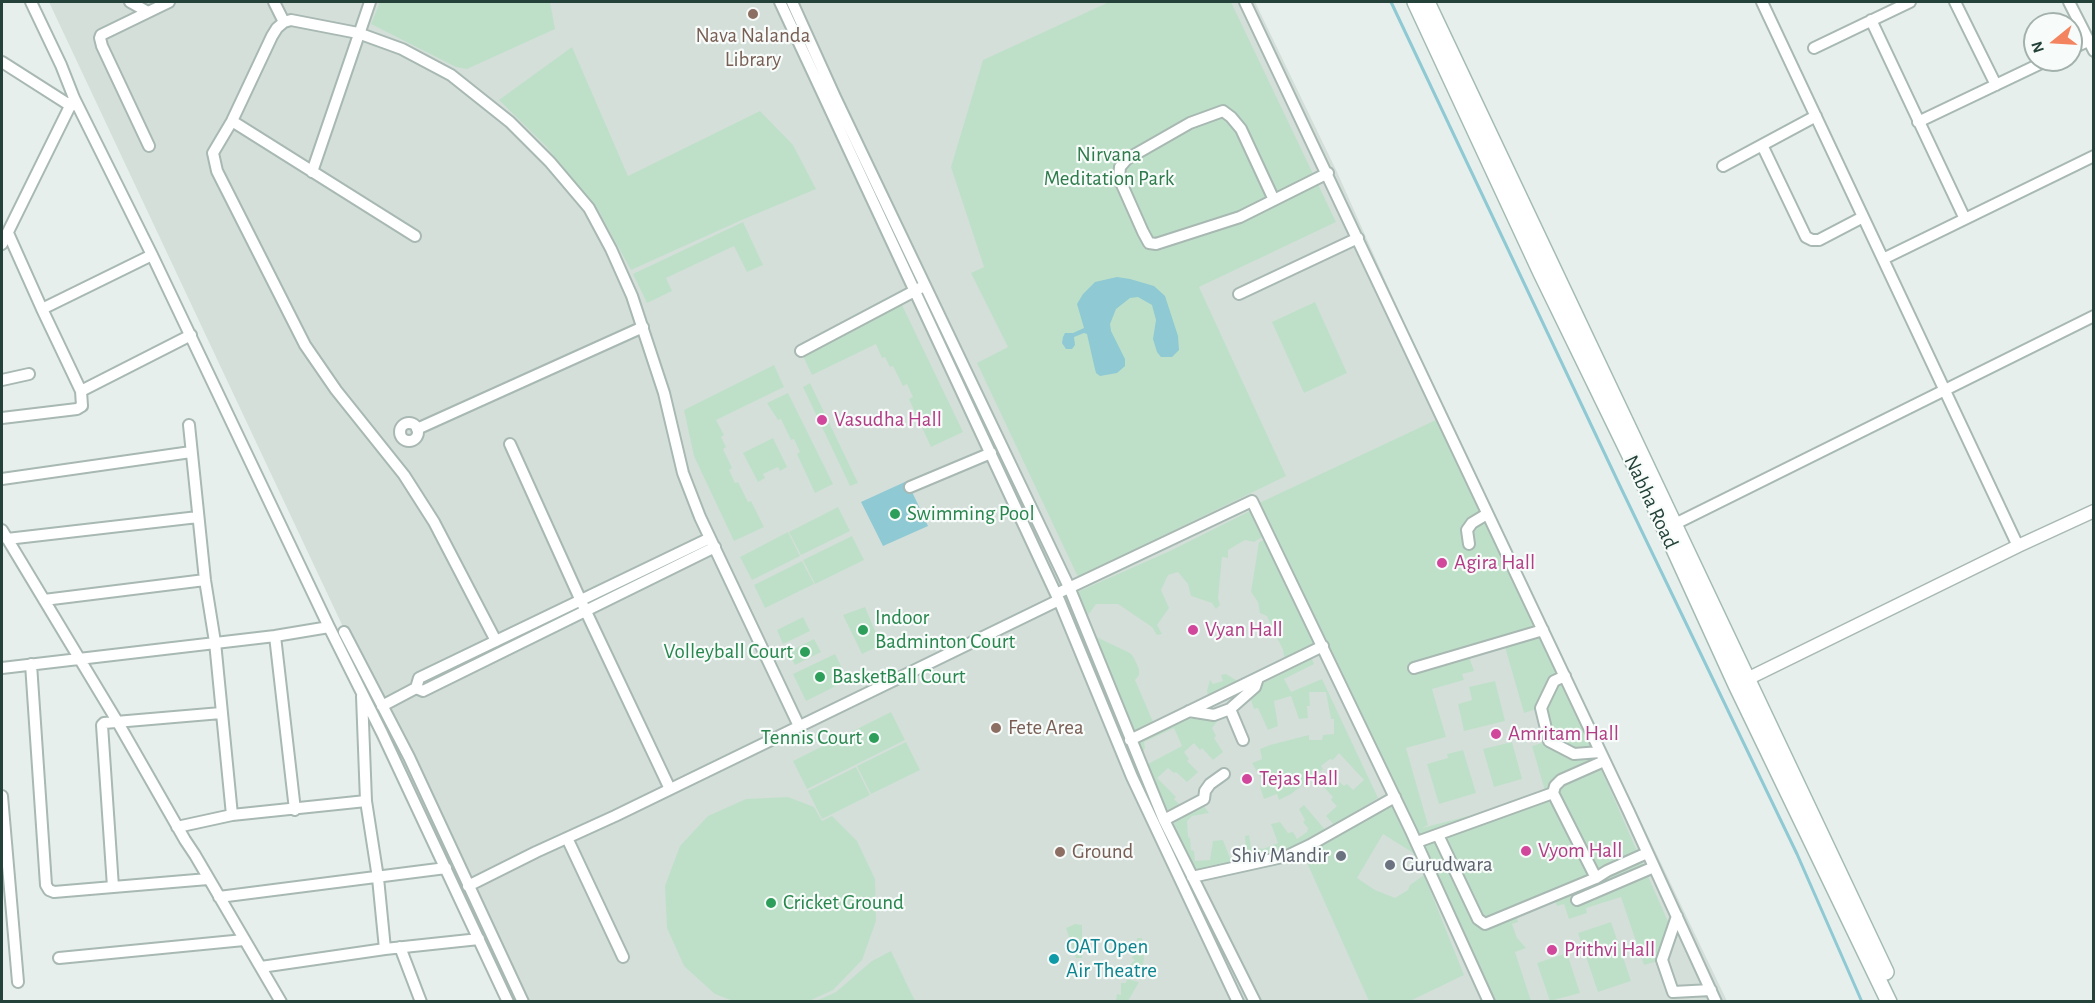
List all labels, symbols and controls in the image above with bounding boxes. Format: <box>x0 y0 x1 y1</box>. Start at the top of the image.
marker: Nava Nalanda Library <box>746 7 760 21</box>
north arrow <box>2023 12 2083 72</box>
place label: Nava Nalanda Library <box>696 23 810 73</box>
text: N <box>2028 39 2047 55</box>
park label: Nirvana Meditation Park <box>1044 142 1174 192</box>
place label: Vasudha Hall <box>834 407 942 433</box>
marker: Vasudha Hall <box>815 413 829 427</box>
street label: Nabha Road <box>1618 451 1684 553</box>
place label: Swimming Pool <box>907 501 1035 527</box>
marker: Swimming Pool <box>888 507 902 521</box>
place label: Agira Hall <box>1454 550 1535 576</box>
marker: Agira Hall <box>1435 556 1449 570</box>
place label: Indoor Badminton Court <box>875 605 1015 655</box>
place label: Vyan Hall <box>1205 617 1283 643</box>
marker: Indoor Badminton Court <box>856 623 870 637</box>
marker: Vyan Hall <box>1186 623 1200 637</box>
place label: Volleyball Court <box>664 639 793 665</box>
marker: Volleyball Court <box>798 645 812 659</box>
place label: BasketBall Court <box>832 664 966 690</box>
marker: BasketBall Court <box>813 670 827 684</box>
place label: Fete Area <box>1008 715 1084 741</box>
marker: Fete Area <box>989 721 1003 735</box>
place label: Amritam Hall <box>1508 721 1619 747</box>
place label: Tennis Court <box>761 725 862 751</box>
marker: Amritam Hall <box>1489 727 1503 741</box>
marker: Tennis Court <box>867 731 881 745</box>
place label: Tejas Hall <box>1259 766 1338 792</box>
marker: Tejas Hall <box>1240 772 1254 786</box>
place label: Vyom Hall <box>1538 838 1622 864</box>
place label: Ground <box>1072 839 1133 865</box>
place label: Shiv Mandir <box>1232 843 1329 869</box>
marker: Vyom Hall <box>1519 844 1533 858</box>
marker: Ground <box>1053 845 1067 859</box>
marker: Shiv Mandir <box>1334 849 1348 863</box>
place label: Gurudwara <box>1402 852 1493 878</box>
marker: Gurudwara <box>1383 858 1397 872</box>
place label: Cricket Ground <box>783 890 904 916</box>
marker: Cricket Ground <box>764 896 778 910</box>
place label: OAT Open Air Theatre <box>1066 934 1157 984</box>
place label: Prithvi Hall <box>1564 937 1655 963</box>
marker: Prithvi Hall <box>1545 943 1559 957</box>
marker: OAT Open Air Theatre <box>1047 952 1061 966</box>

